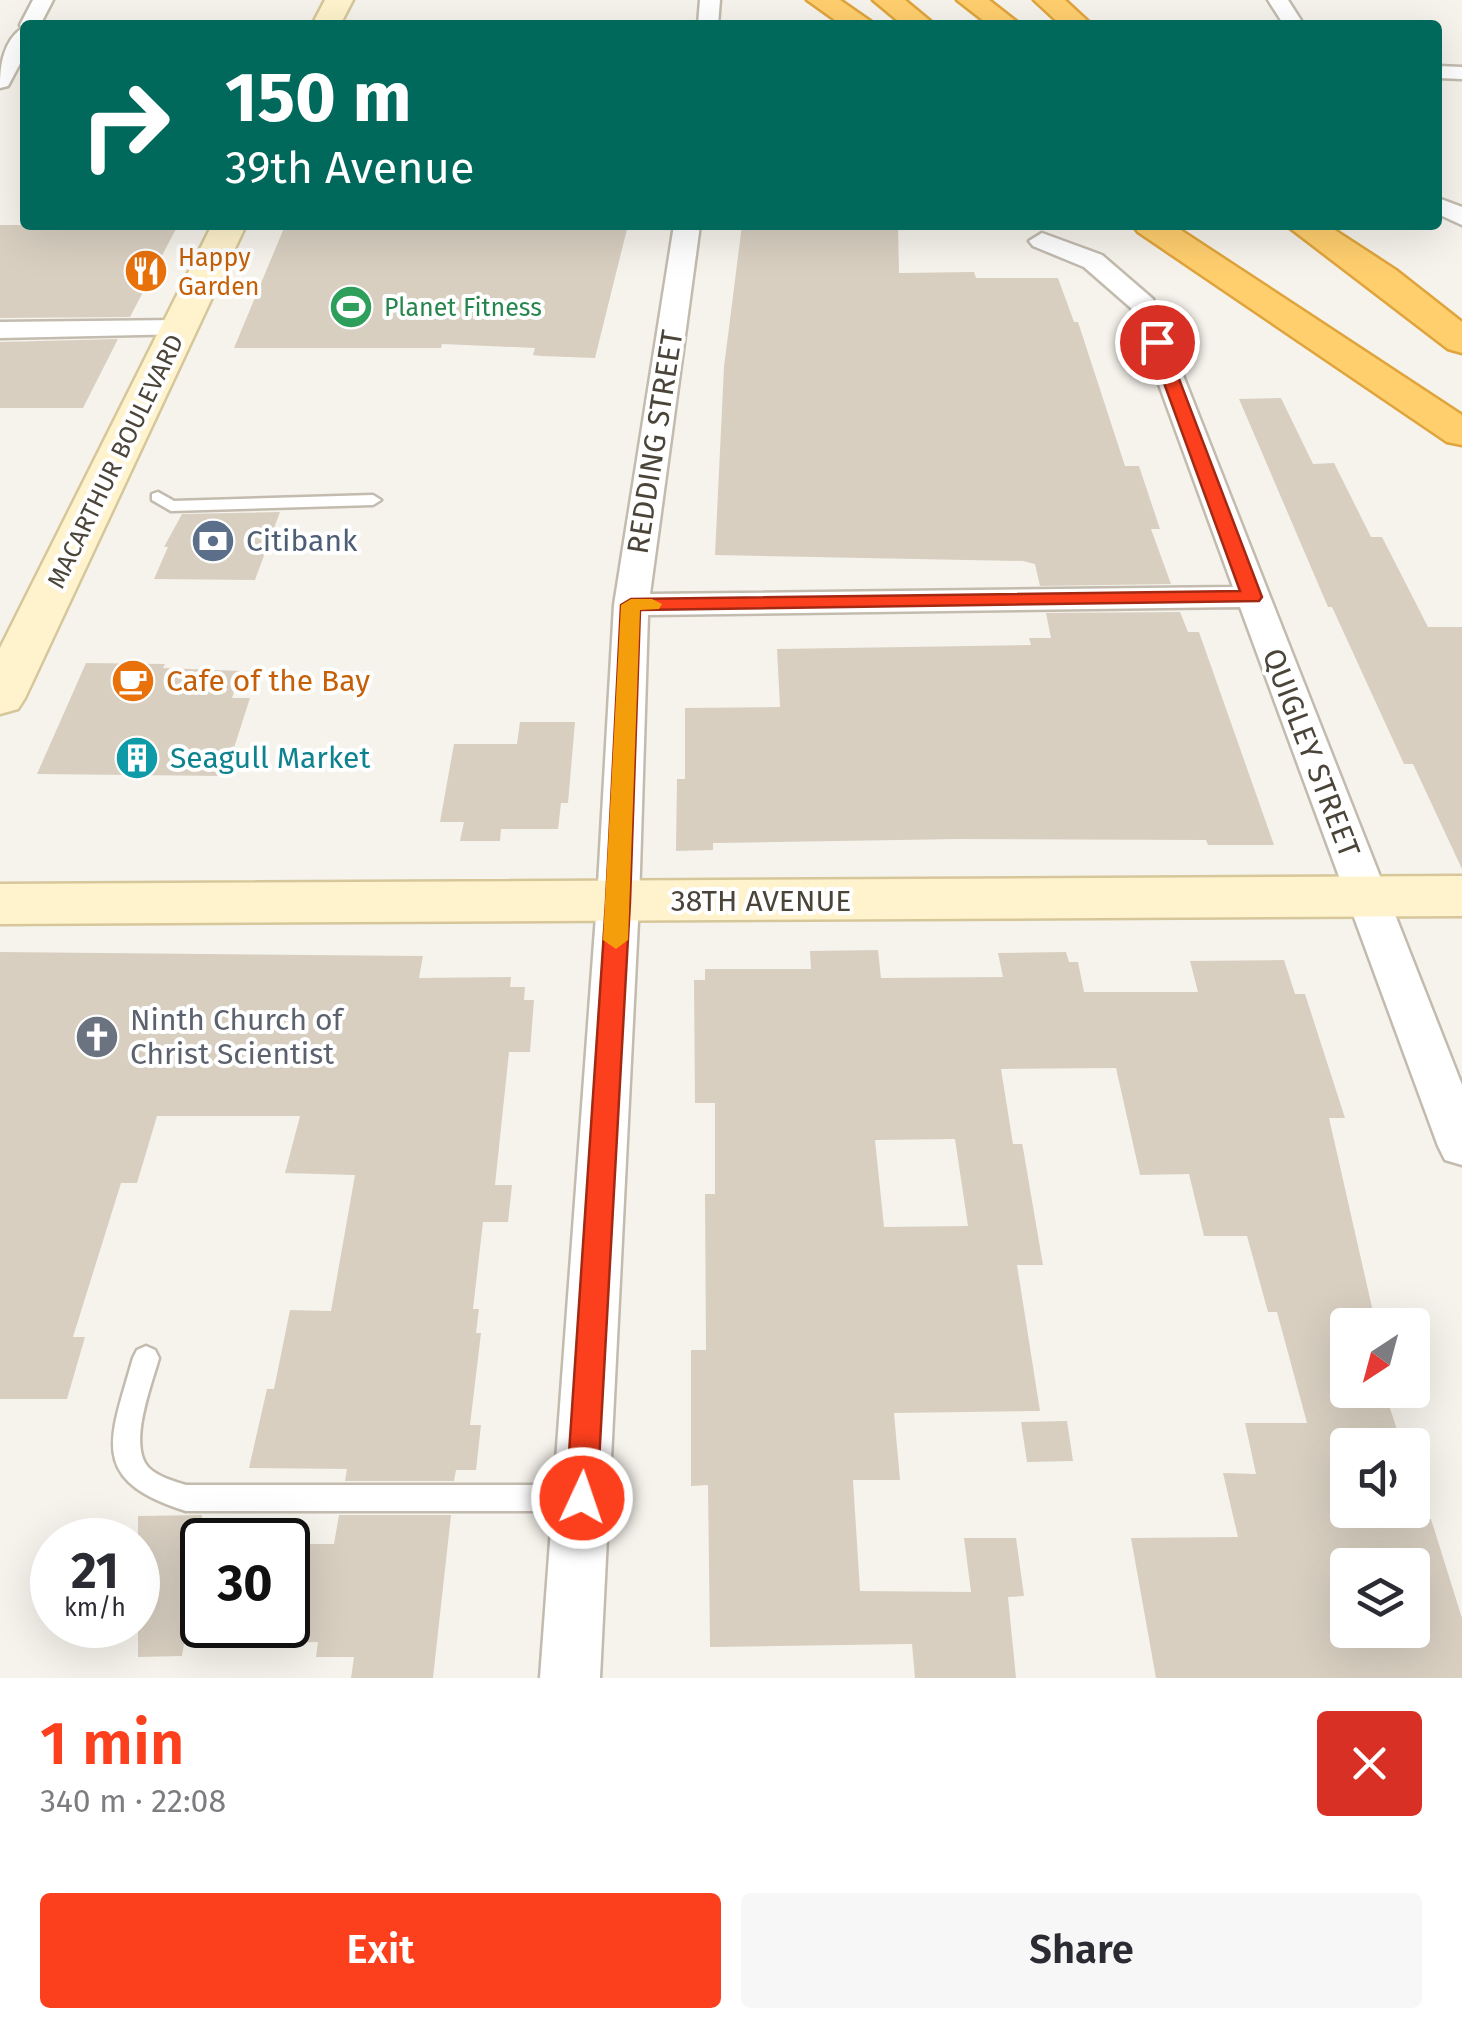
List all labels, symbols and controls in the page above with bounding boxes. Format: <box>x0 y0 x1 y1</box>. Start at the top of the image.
text: 150 m <box>225 56 412 140</box>
icon: right <box>60 60 190 190</box>
text: 39th Avenue <box>225 141 474 195</box>
place label: Happy Garden <box>178 243 260 302</box>
restaurant icon: Happy Garden <box>123 248 169 294</box>
sports icon: Planet Fitness <box>328 284 374 330</box>
place label: Planet Fitness <box>384 293 542 323</box>
pin <box>1115 300 1200 385</box>
icon: arrive <box>1130 315 1185 370</box>
street label: REDDING STREET <box>620 327 691 556</box>
street label: MACARTHUR BOULEVARD <box>41 330 190 593</box>
bank icon: Citibank <box>190 518 236 564</box>
place label: Citibank <box>246 523 358 559</box>
street label: QUIGLEY STREET <box>1255 644 1368 863</box>
cafe icon: Cafe of the Bay <box>110 658 156 704</box>
place label: Cafe of the Bay <box>166 663 370 699</box>
building icon: Seagull Market <box>114 735 160 781</box>
place label: Seagull Market <box>170 740 370 776</box>
street label: 38TH AVENUE <box>671 883 851 919</box>
place label: Ninth Church of Christ Scientist <box>130 1002 344 1072</box>
church icon: Ninth Church of Christ Scientist <box>74 1014 120 1060</box>
north arrow <box>1330 1308 1430 1408</box>
map controls <box>1330 1308 1430 1648</box>
button: sound <box>1330 1428 1430 1528</box>
position arrow <box>530 1446 634 1550</box>
speed limit sign: 30 <box>180 1518 310 1648</box>
text: 21 <box>71 1541 119 1601</box>
button: layers <box>1330 1548 1430 1648</box>
text: km/h <box>64 1593 126 1623</box>
text: 1 min <box>40 1708 185 1780</box>
button: close <box>1317 1711 1422 1816</box>
text: 340 m · 22:08 <box>40 1782 226 1820</box>
button: Exit <box>40 1893 721 2008</box>
button: Share <box>741 1893 1422 2008</box>

